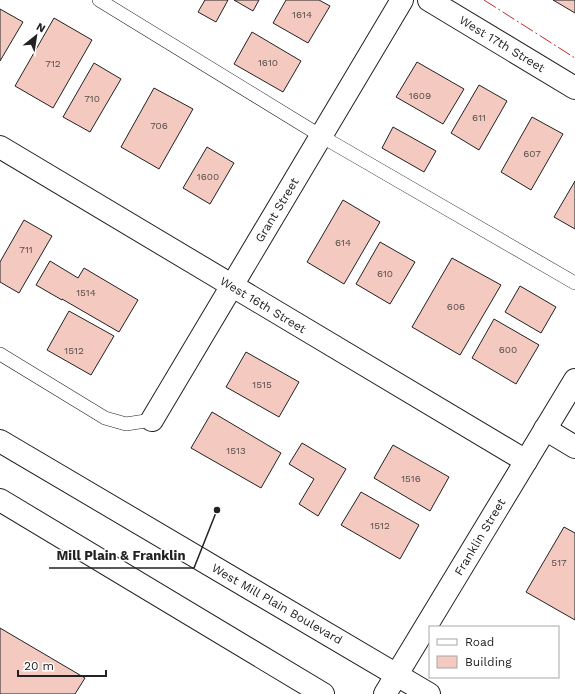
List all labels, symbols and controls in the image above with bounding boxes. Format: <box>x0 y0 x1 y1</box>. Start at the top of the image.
house number: 1614 <box>292 9 312 20</box>
street label: West 17th Street <box>457 13 547 75</box>
north arrow <box>16 16 56 56</box>
text: N <box>34 20 48 35</box>
house number: 1610 <box>258 57 278 68</box>
house number: 712 <box>45 58 61 69</box>
house number: 1609 <box>409 90 431 101</box>
house number: 710 <box>84 93 100 104</box>
house number: 611 <box>472 112 486 123</box>
house number: 706 <box>150 120 168 131</box>
house number: 607 <box>523 148 541 159</box>
house number: 1600 <box>197 171 219 182</box>
street label: Grant Street <box>252 175 302 245</box>
house number: 614 <box>335 237 351 248</box>
house number: 711 <box>19 244 33 255</box>
house number: 610 <box>377 268 393 279</box>
street label: West 16th Street <box>217 274 309 336</box>
house number: 1514 <box>76 287 96 298</box>
house number: 606 <box>447 301 465 312</box>
house number: 600 <box>499 344 517 355</box>
house number: 1512 <box>64 345 84 356</box>
house number: 1515 <box>252 379 272 390</box>
house number: 1513 <box>226 445 246 456</box>
house number: 1516 <box>401 473 421 484</box>
street label: Franklin Street <box>452 496 508 578</box>
house number: 1512 <box>370 520 390 531</box>
callout: Mill Plain & Franklin <box>49 543 194 568</box>
text: Mill Plain & Franklin <box>57 548 185 563</box>
house number: 517 <box>551 557 567 568</box>
street label: West Mill Plain Boulevard <box>209 561 345 647</box>
legend <box>429 626 559 678</box>
text: Road <box>465 635 494 649</box>
scale bar <box>18 652 106 678</box>
text: Building <box>465 655 512 669</box>
text: 20 m <box>24 659 54 673</box>

